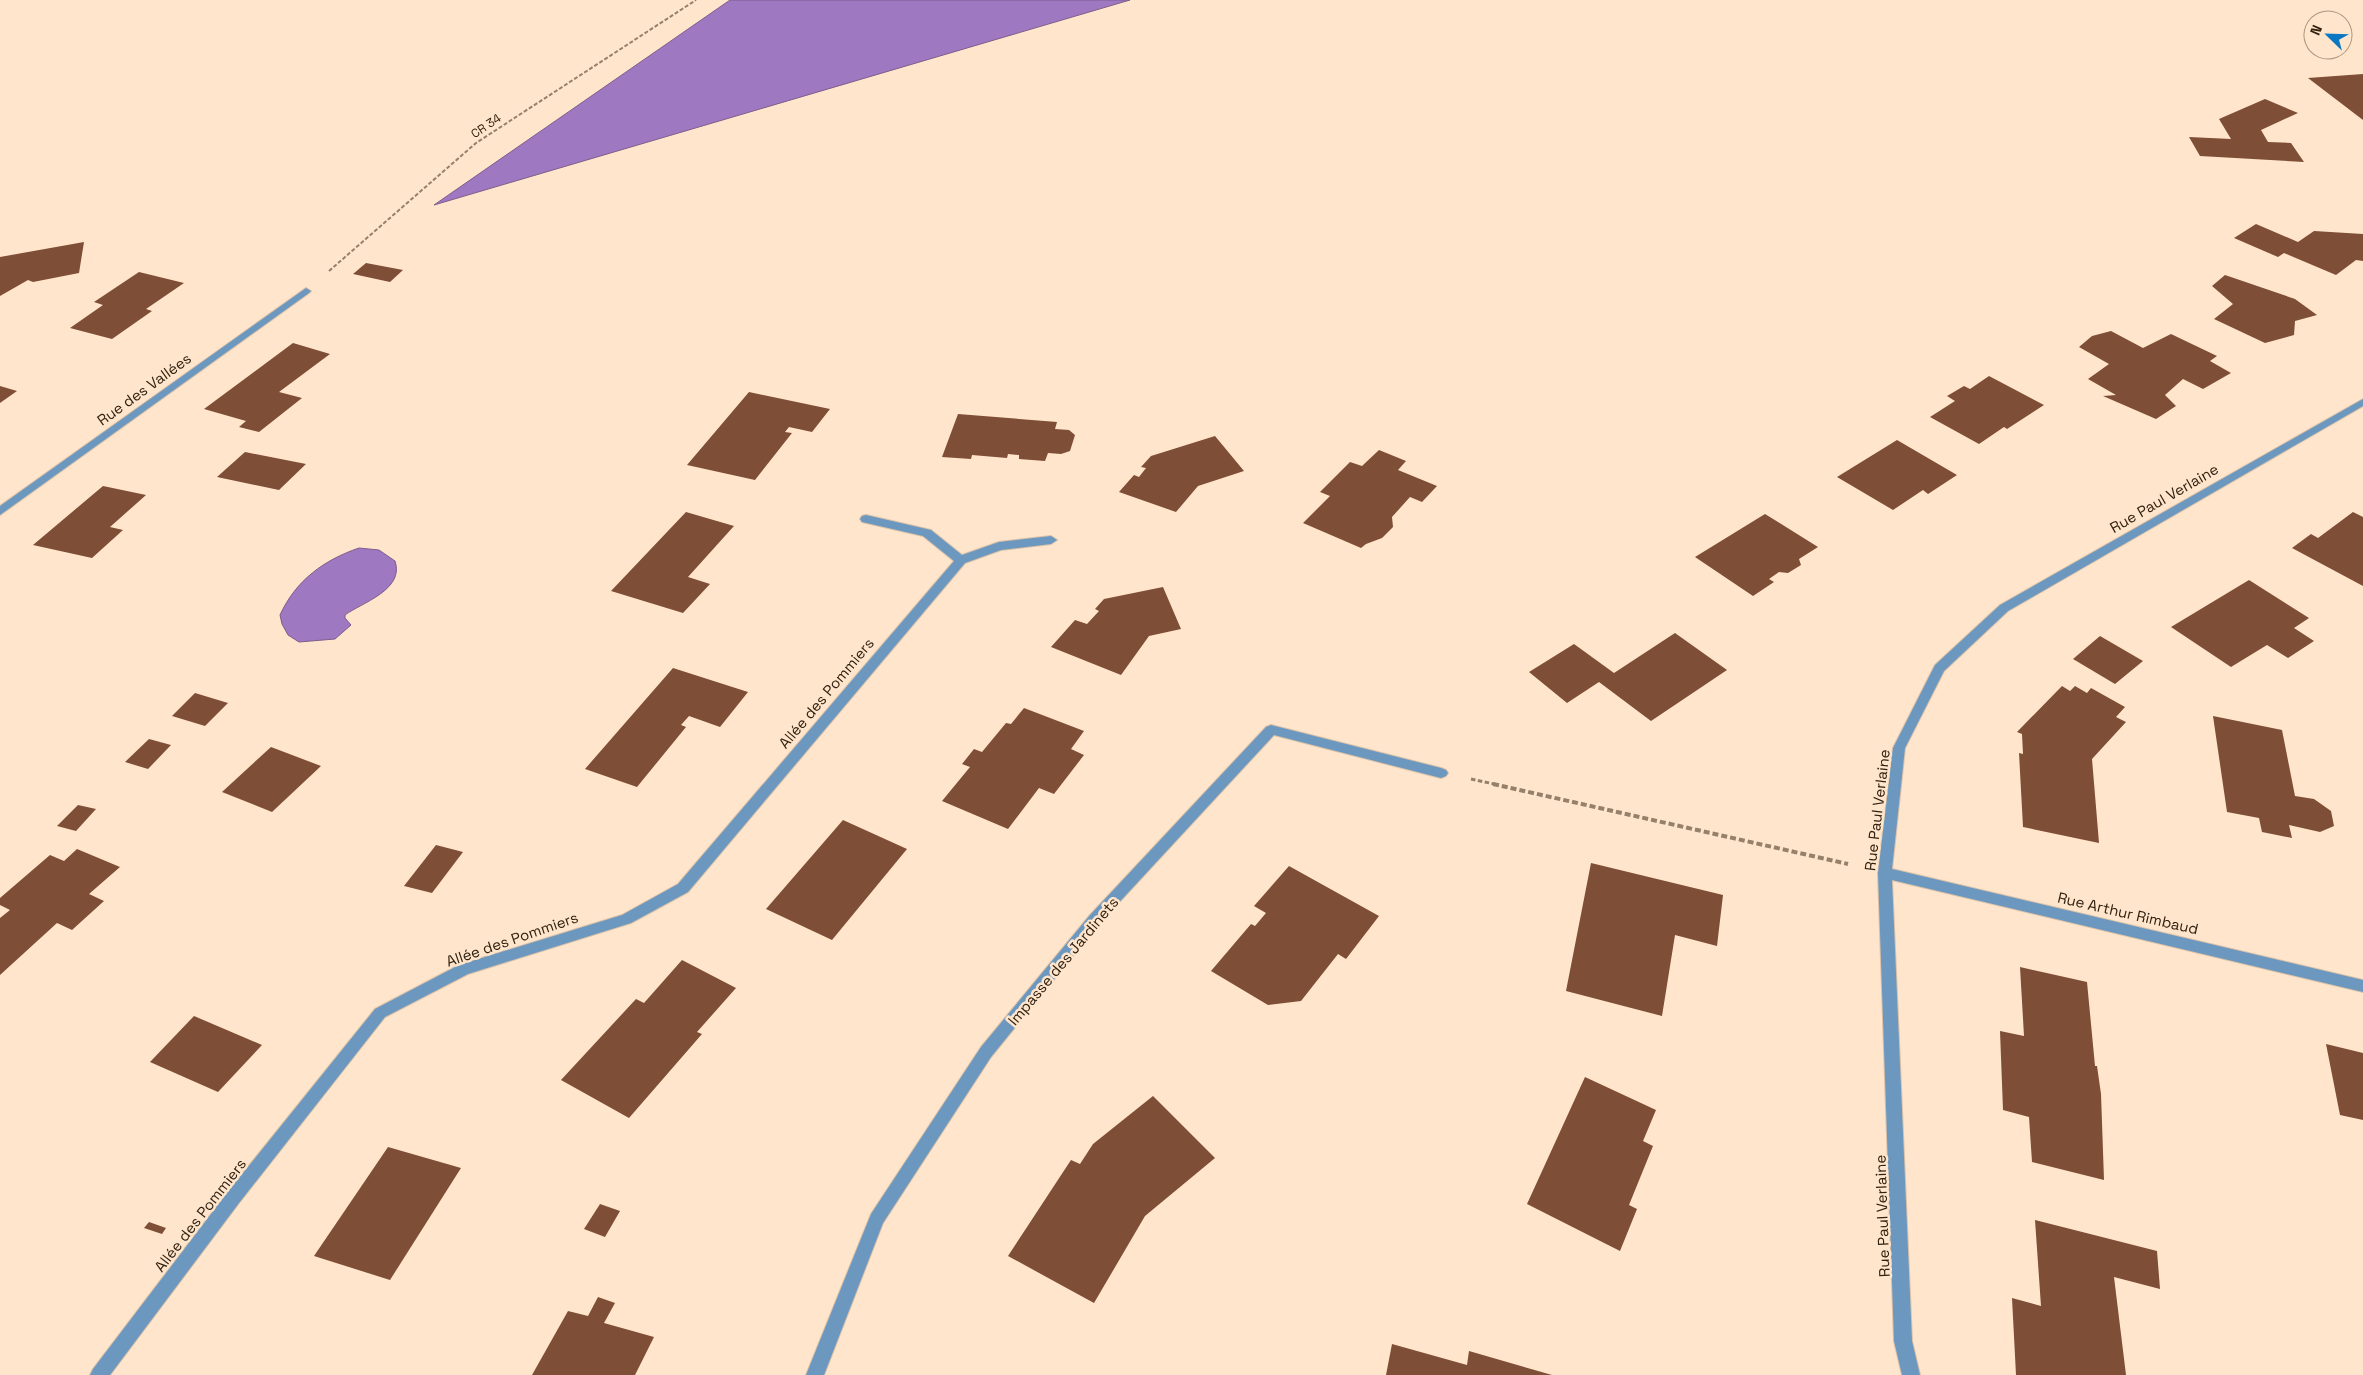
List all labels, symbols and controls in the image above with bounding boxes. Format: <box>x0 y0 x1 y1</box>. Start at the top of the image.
north arrow <box>2303 10 2353 60</box>
text: N <box>2306 22 2326 38</box>
street label: CR 34 <box>468 110 505 142</box>
street label: Rue des Vallées <box>93 348 195 430</box>
street label: Rue Paul Verlaine <box>2106 459 2222 537</box>
street label: Allée des Pommiers <box>774 634 878 752</box>
street label: Rue Paul Verlaine <box>1860 748 1894 872</box>
street label: Rue Arthur Rimbaud <box>2056 888 2200 938</box>
street label: Impasse des Jardinets <box>1004 893 1122 1029</box>
street label: Allée des Pommiers <box>443 907 581 971</box>
street label: Rue Paul Verlaine <box>1870 1154 1894 1278</box>
street label: Allée des Pommiers <box>150 1155 250 1275</box>

